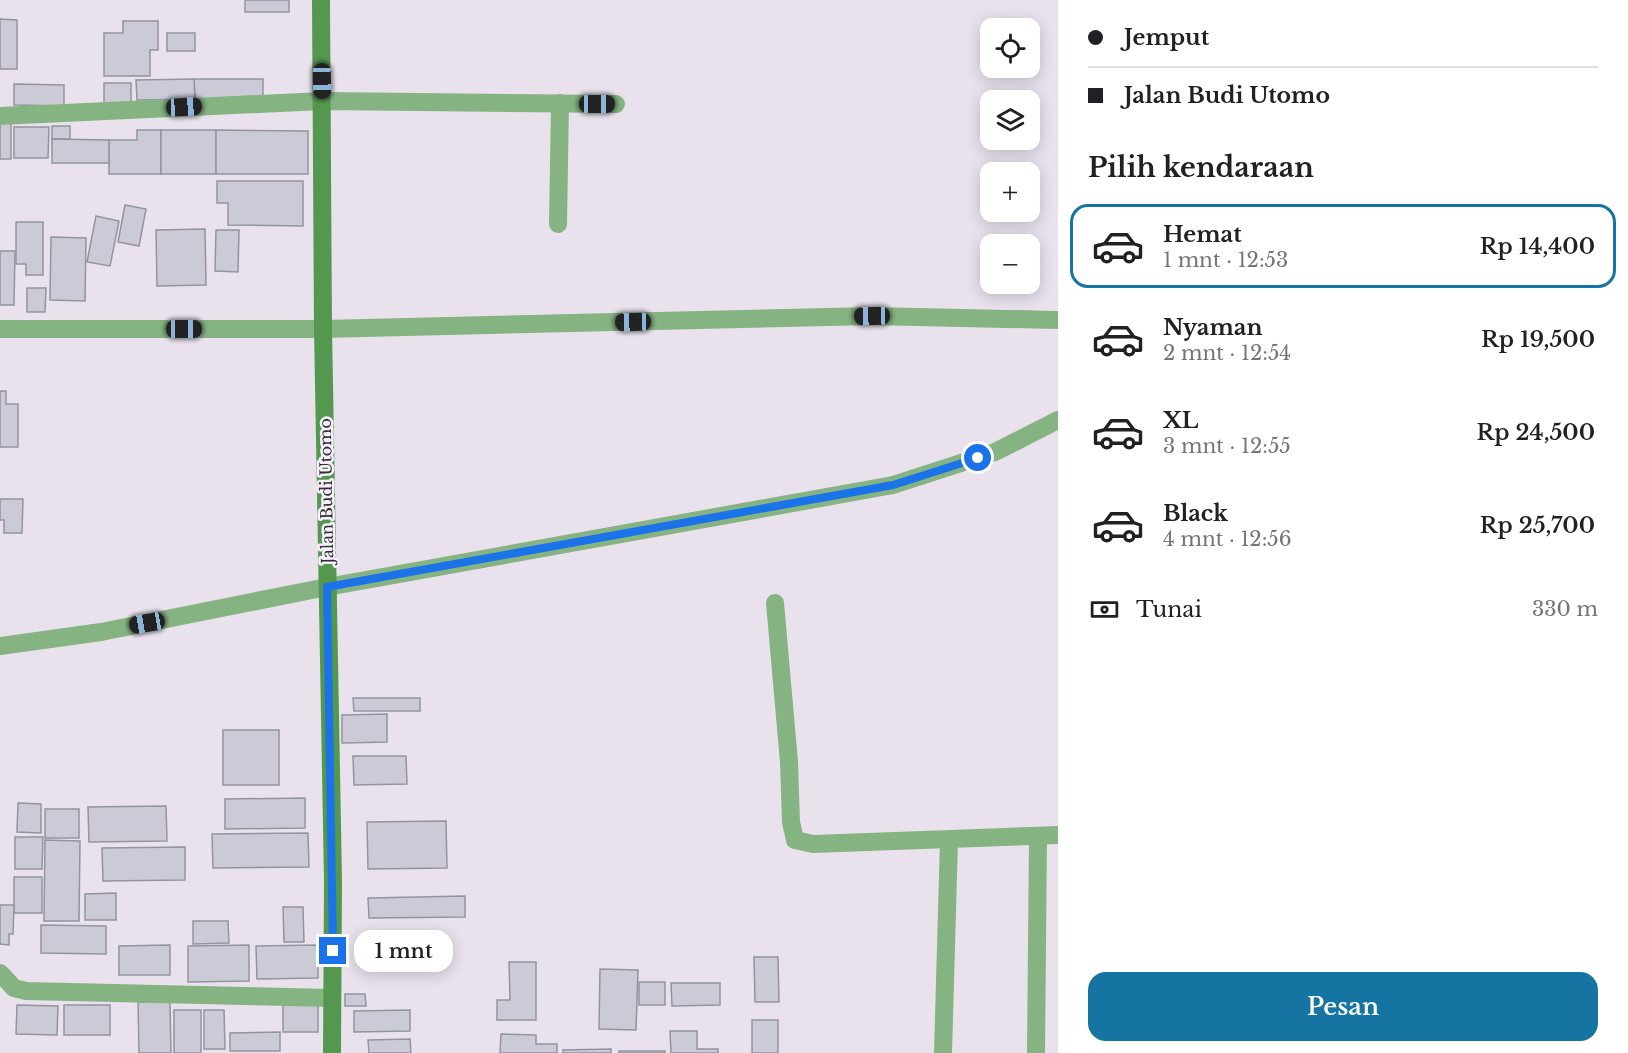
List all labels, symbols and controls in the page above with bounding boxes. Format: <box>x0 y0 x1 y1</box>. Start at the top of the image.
map controls <box>980 18 1040 294</box>
button: locate <box>980 18 1040 78</box>
text: Jemput <box>1124 24 1209 51</box>
car <box>313 63 331 99</box>
text: Jalan Budi Utomo <box>1124 82 1330 109</box>
button: layers <box>980 90 1040 150</box>
car <box>579 95 615 113</box>
car <box>166 97 202 117</box>
text: Pilih kendaraan <box>1088 151 1314 184</box>
button: + <box>980 162 1040 222</box>
icon: car <box>1091 219 1145 273</box>
text: Hemat <box>1163 221 1242 248</box>
text: Rp 14,400 <box>1480 233 1595 260</box>
button: − <box>980 234 1040 294</box>
text: 1 mnt · 12:53 <box>1163 248 1288 272</box>
car <box>854 307 890 325</box>
icon: car <box>1091 312 1145 366</box>
car <box>615 313 651 331</box>
text: Nyaman <box>1163 314 1262 341</box>
car <box>166 320 202 338</box>
text: Rp 19,500 <box>1481 326 1595 353</box>
text: 2 mnt · 12:54 <box>1163 341 1291 365</box>
icon: car <box>1091 405 1145 459</box>
text: XL <box>1163 407 1198 434</box>
street label: Jalan Budi Utomo <box>315 418 337 566</box>
text: Rp 24,500 <box>1477 419 1595 446</box>
text: 3 mnt · 12:55 <box>1163 434 1291 458</box>
route start <box>964 444 991 471</box>
icon: car <box>1091 498 1145 552</box>
text: Black <box>1163 500 1228 527</box>
text: Rp 25,700 <box>1480 512 1595 539</box>
text: 4 mnt · 12:56 <box>1163 527 1292 551</box>
icon: cash <box>1088 593 1121 626</box>
text: Tunai <box>1136 596 1202 623</box>
text: 330 m <box>1532 597 1598 621</box>
car <box>128 611 166 635</box>
callout: 1 mnt <box>354 930 453 972</box>
route end <box>319 937 346 964</box>
text: 1 mnt <box>374 939 433 963</box>
button: Pesan <box>1088 972 1598 1041</box>

